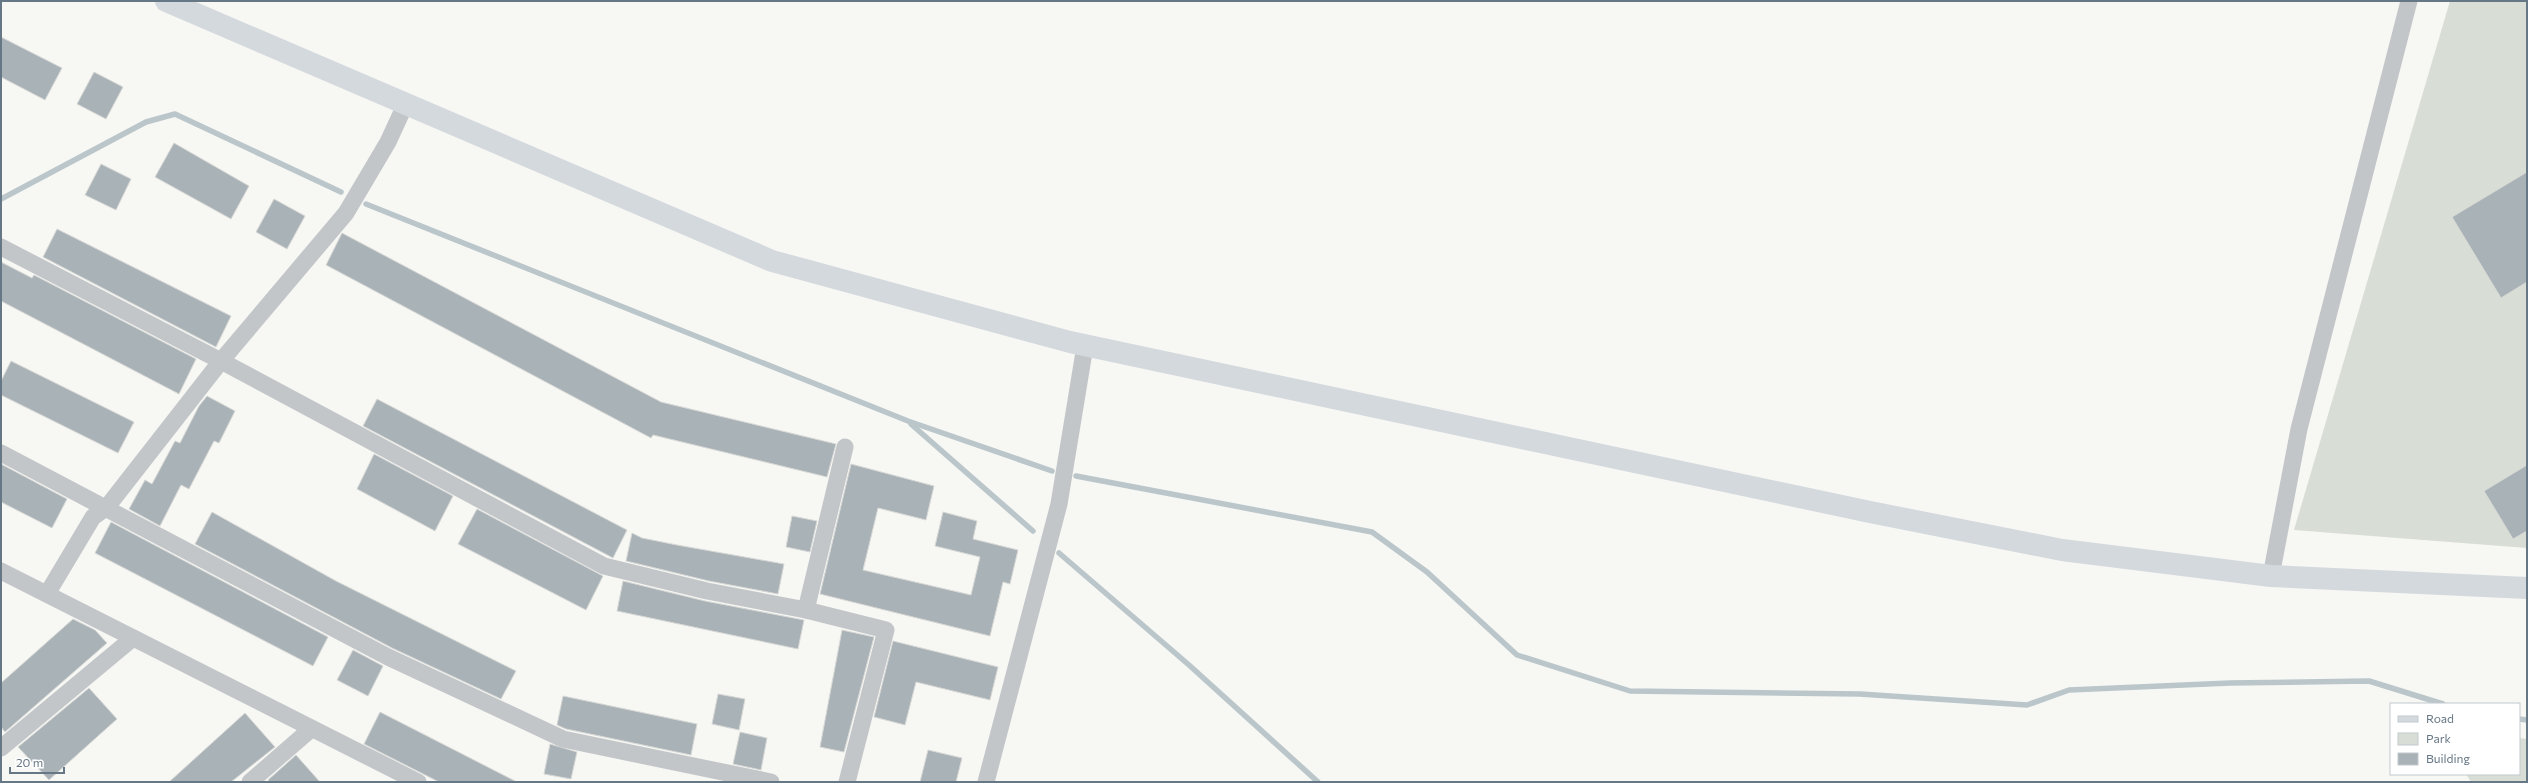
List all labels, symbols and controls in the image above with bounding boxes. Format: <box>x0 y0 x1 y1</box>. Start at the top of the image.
legend <box>2390 703 2520 775</box>
text: Road <box>2426 711 2454 725</box>
text: Park <box>2426 731 2452 745</box>
scale bar <box>10 749 64 775</box>
text: Building <box>2426 751 2470 765</box>
text: 20 m <box>16 755 43 769</box>

